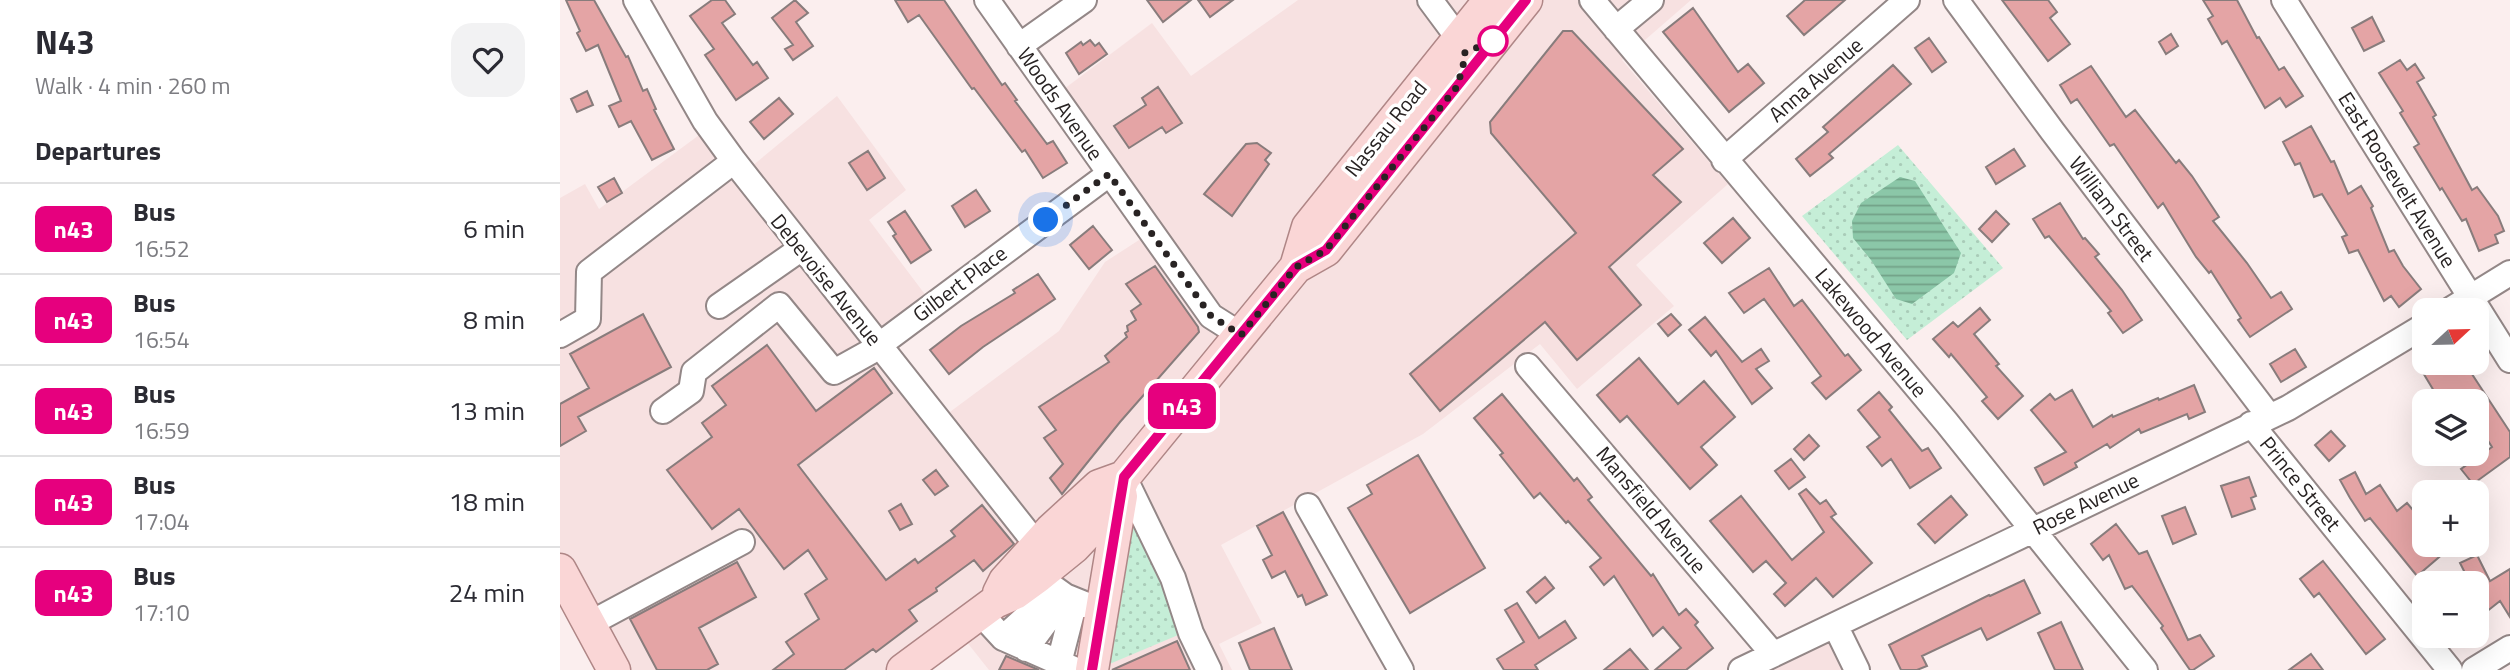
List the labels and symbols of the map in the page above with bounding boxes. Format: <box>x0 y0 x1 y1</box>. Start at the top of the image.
unlabelled marker <box>1478 26 1508 56</box>
street label: Anna Avenue <box>1761 29 1870 129</box>
street label: Woods Avenue <box>1010 40 1112 166</box>
street label: Nassau Road <box>1336 73 1434 184</box>
street label: East Roosevelt Avenue <box>2331 85 2465 274</box>
street label: William Street <box>2062 149 2162 268</box>
your location <box>1028 202 1063 237</box>
street label: Debevoise Avenue <box>763 206 890 352</box>
street label: Gilbert Place <box>906 237 1013 329</box>
street label: Lakewood Avenue <box>1808 261 1936 404</box>
north arrow <box>2412 298 2488 374</box>
line badge: n43 <box>1142 383 1222 429</box>
street label: Prince Street <box>2252 429 2349 538</box>
street label: Mansfield Avenue <box>1589 439 1715 580</box>
street label: Rose Avenue <box>2027 464 2144 543</box>

